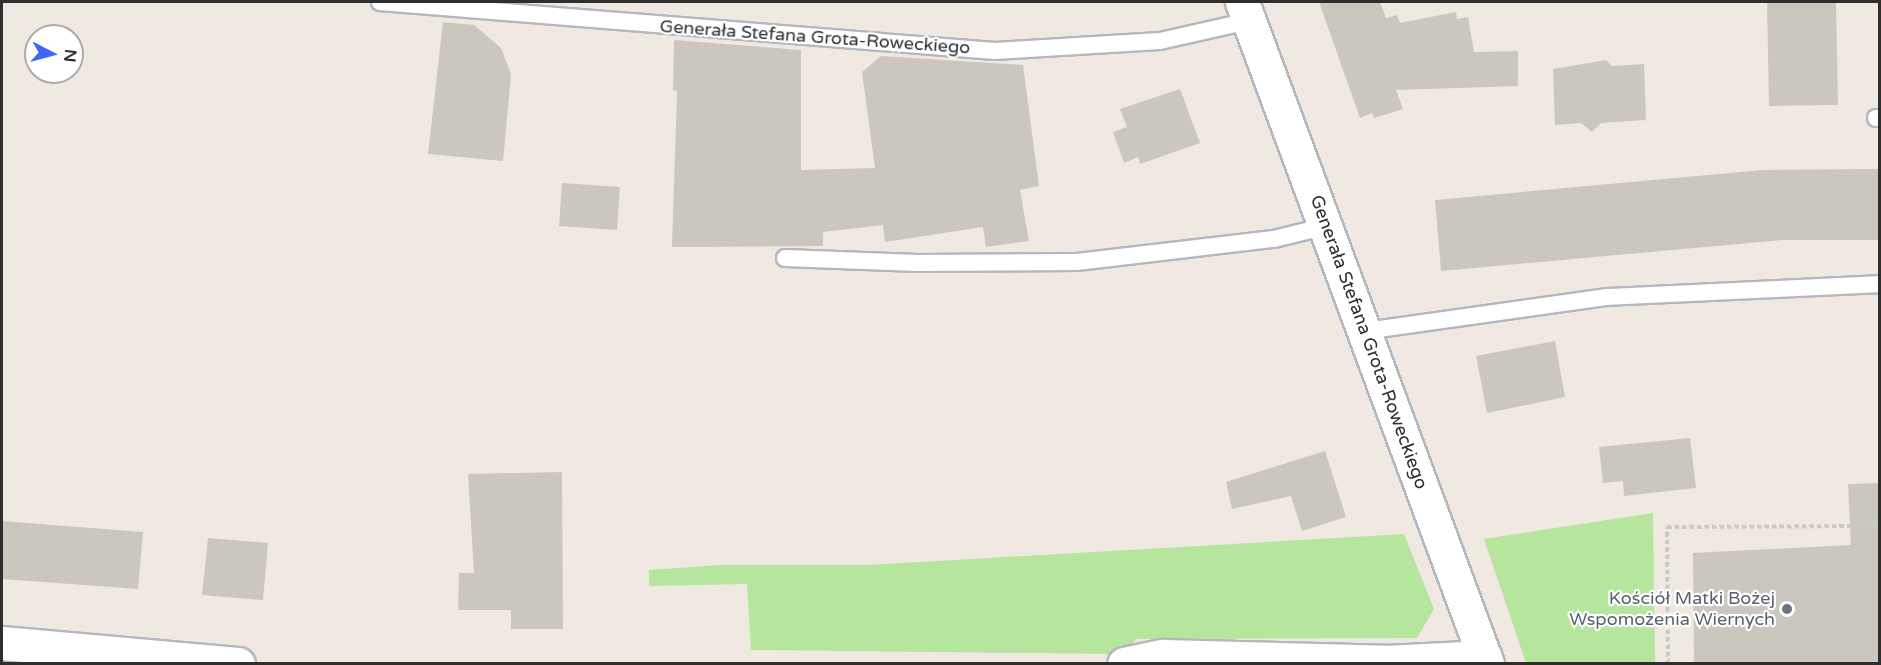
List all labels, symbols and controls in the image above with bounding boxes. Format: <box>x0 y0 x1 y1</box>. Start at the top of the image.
street label: Generała Stefana Grota-Roweckiego <box>659 15 971 59</box>
north arrow <box>24 24 84 84</box>
text: N <box>59 48 81 63</box>
street label: Generała Stefana Grota-Roweckiego <box>1306 192 1432 492</box>
place label: Kościół Matki Bożej Wspomożenia Wiernych <box>1569 588 1775 630</box>
marker: Kościół Matki Bożej Wspomożenia Wiernych <box>1780 602 1794 616</box>

